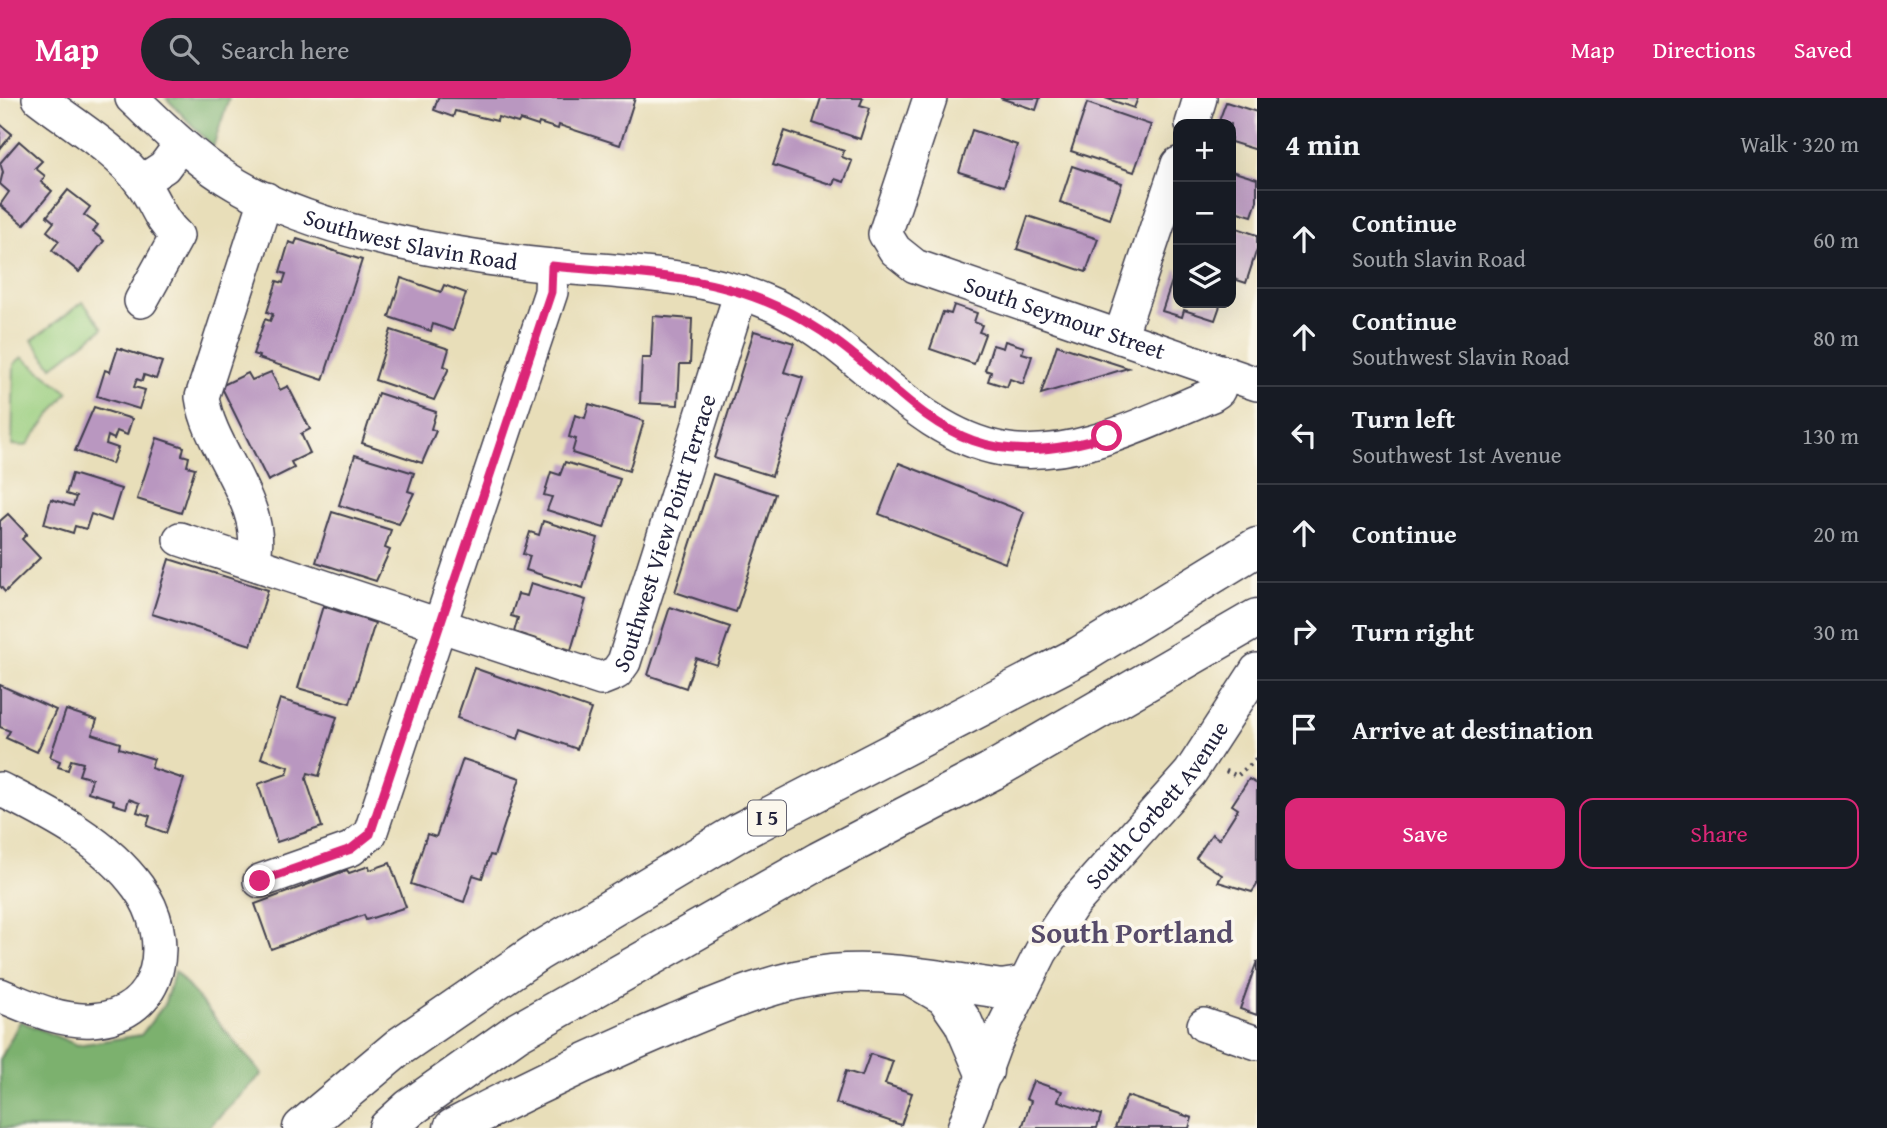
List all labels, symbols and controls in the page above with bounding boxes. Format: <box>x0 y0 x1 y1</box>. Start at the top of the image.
search box <box>141 18 631 81</box>
text: Map <box>35 25 99 73</box>
icon: search <box>165 30 203 68</box>
text: Search here <box>221 30 349 69</box>
text: Map <box>1571 32 1615 67</box>
text: Directions <box>1653 32 1756 67</box>
text: Saved <box>1794 32 1852 67</box>
map controls <box>1173 119 1236 308</box>
button: + <box>1173 119 1236 182</box>
text: 4 min <box>1285 122 1360 166</box>
text: Walk · 320 m <box>1740 127 1859 160</box>
button: − <box>1173 182 1236 245</box>
street label: Southwest Slavin Road <box>299 200 520 278</box>
text: Continue <box>1352 203 1457 242</box>
icon: ahead <box>1285 220 1323 258</box>
text: 60 m <box>1813 223 1859 256</box>
text: South Slavin Road <box>1352 242 1526 275</box>
button: layers <box>1173 245 1236 308</box>
street label: South Seymour Street <box>960 267 1170 367</box>
text: Continue <box>1352 301 1457 340</box>
icon: ahead <box>1285 318 1323 356</box>
text: 80 m <box>1813 321 1859 354</box>
text: Southwest Slavin Road <box>1352 340 1570 373</box>
street label: Southwest View Point Terrace <box>605 390 724 679</box>
text: Turn left <box>1352 399 1455 438</box>
icon: left <box>1285 416 1323 454</box>
text: 130 m <box>1802 419 1859 452</box>
route start <box>1091 420 1122 451</box>
text: Southwest 1st Avenue <box>1352 438 1561 471</box>
icon: ahead <box>1285 514 1323 552</box>
text: Continue <box>1352 514 1457 553</box>
text: 20 m <box>1813 517 1859 550</box>
icon: right <box>1285 612 1323 650</box>
text: Turn right <box>1352 612 1474 651</box>
text: 30 m <box>1813 615 1859 648</box>
icon: arrive <box>1285 710 1323 748</box>
text: Arrive at destination <box>1352 710 1593 749</box>
street label: South Corbett Avenue <box>1077 714 1236 896</box>
button: Save <box>1285 798 1565 869</box>
button: Share <box>1579 798 1859 869</box>
road number: I 5 <box>748 800 786 836</box>
route end <box>244 865 275 896</box>
district label: South Portland <box>1031 910 1234 954</box>

